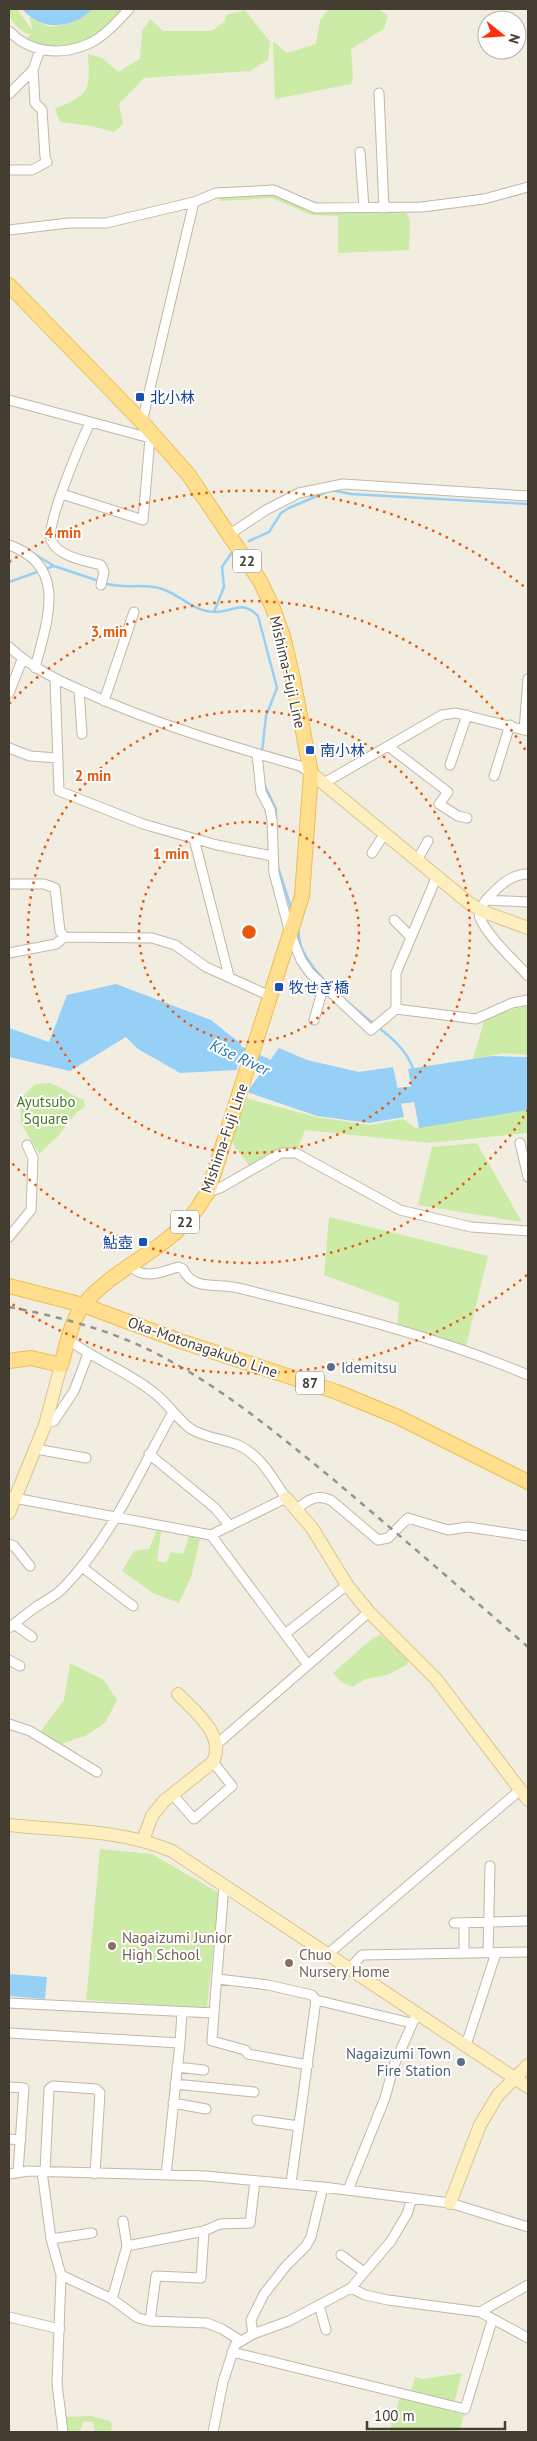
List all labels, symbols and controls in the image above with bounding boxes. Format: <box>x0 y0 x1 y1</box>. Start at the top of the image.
north arrow <box>477 10 527 60</box>
text: N <box>504 32 524 46</box>
place label: 北小林 <box>150 388 195 407</box>
marker: 北小林 <box>134 391 146 403</box>
text: 4 min <box>45 523 81 542</box>
road number: 22 <box>233 550 261 572</box>
street label: Mishima-Fuji Line <box>266 614 310 730</box>
text: 3 min <box>91 622 127 641</box>
place label: 南小林 <box>320 741 365 760</box>
marker: 南小林 <box>304 744 316 756</box>
text: 2 min <box>75 766 111 785</box>
text: 1 min <box>153 844 189 863</box>
centre of rings <box>240 923 258 941</box>
place label: 牧せぎ橋 <box>289 978 349 997</box>
marker: 牧せぎ橋 <box>273 981 285 993</box>
water label: Kise River <box>207 1035 275 1080</box>
street label: Mishima-Fuji Line <box>196 1081 252 1195</box>
park label: Ayutsubo Square <box>17 1092 75 1128</box>
road number: 22 <box>171 1210 199 1234</box>
place label: 鮎壺 <box>103 1233 133 1252</box>
marker: 鮎壺 <box>137 1236 149 1248</box>
street label: Oka-Motonagakubo Line <box>126 1312 280 1382</box>
place label: Idemitsu <box>341 1358 397 1377</box>
marker: Idemitsu <box>325 1361 337 1373</box>
road number: 87 <box>296 1372 324 1395</box>
place label: Nagaizumi Junior High School <box>122 1928 232 1964</box>
marker: Nagaizumi Junior High School <box>106 1940 118 1952</box>
place label: Chuo Nursery Home <box>299 1945 390 1981</box>
marker: Chuo Nursery Home <box>283 1957 295 1969</box>
place label: Nagaizumi Town Fire Station <box>346 2044 451 2080</box>
marker: Nagaizumi Town Fire Station <box>455 2056 467 2068</box>
scale bar <box>367 2398 504 2430</box>
text: 100 m <box>374 2406 415 2425</box>

